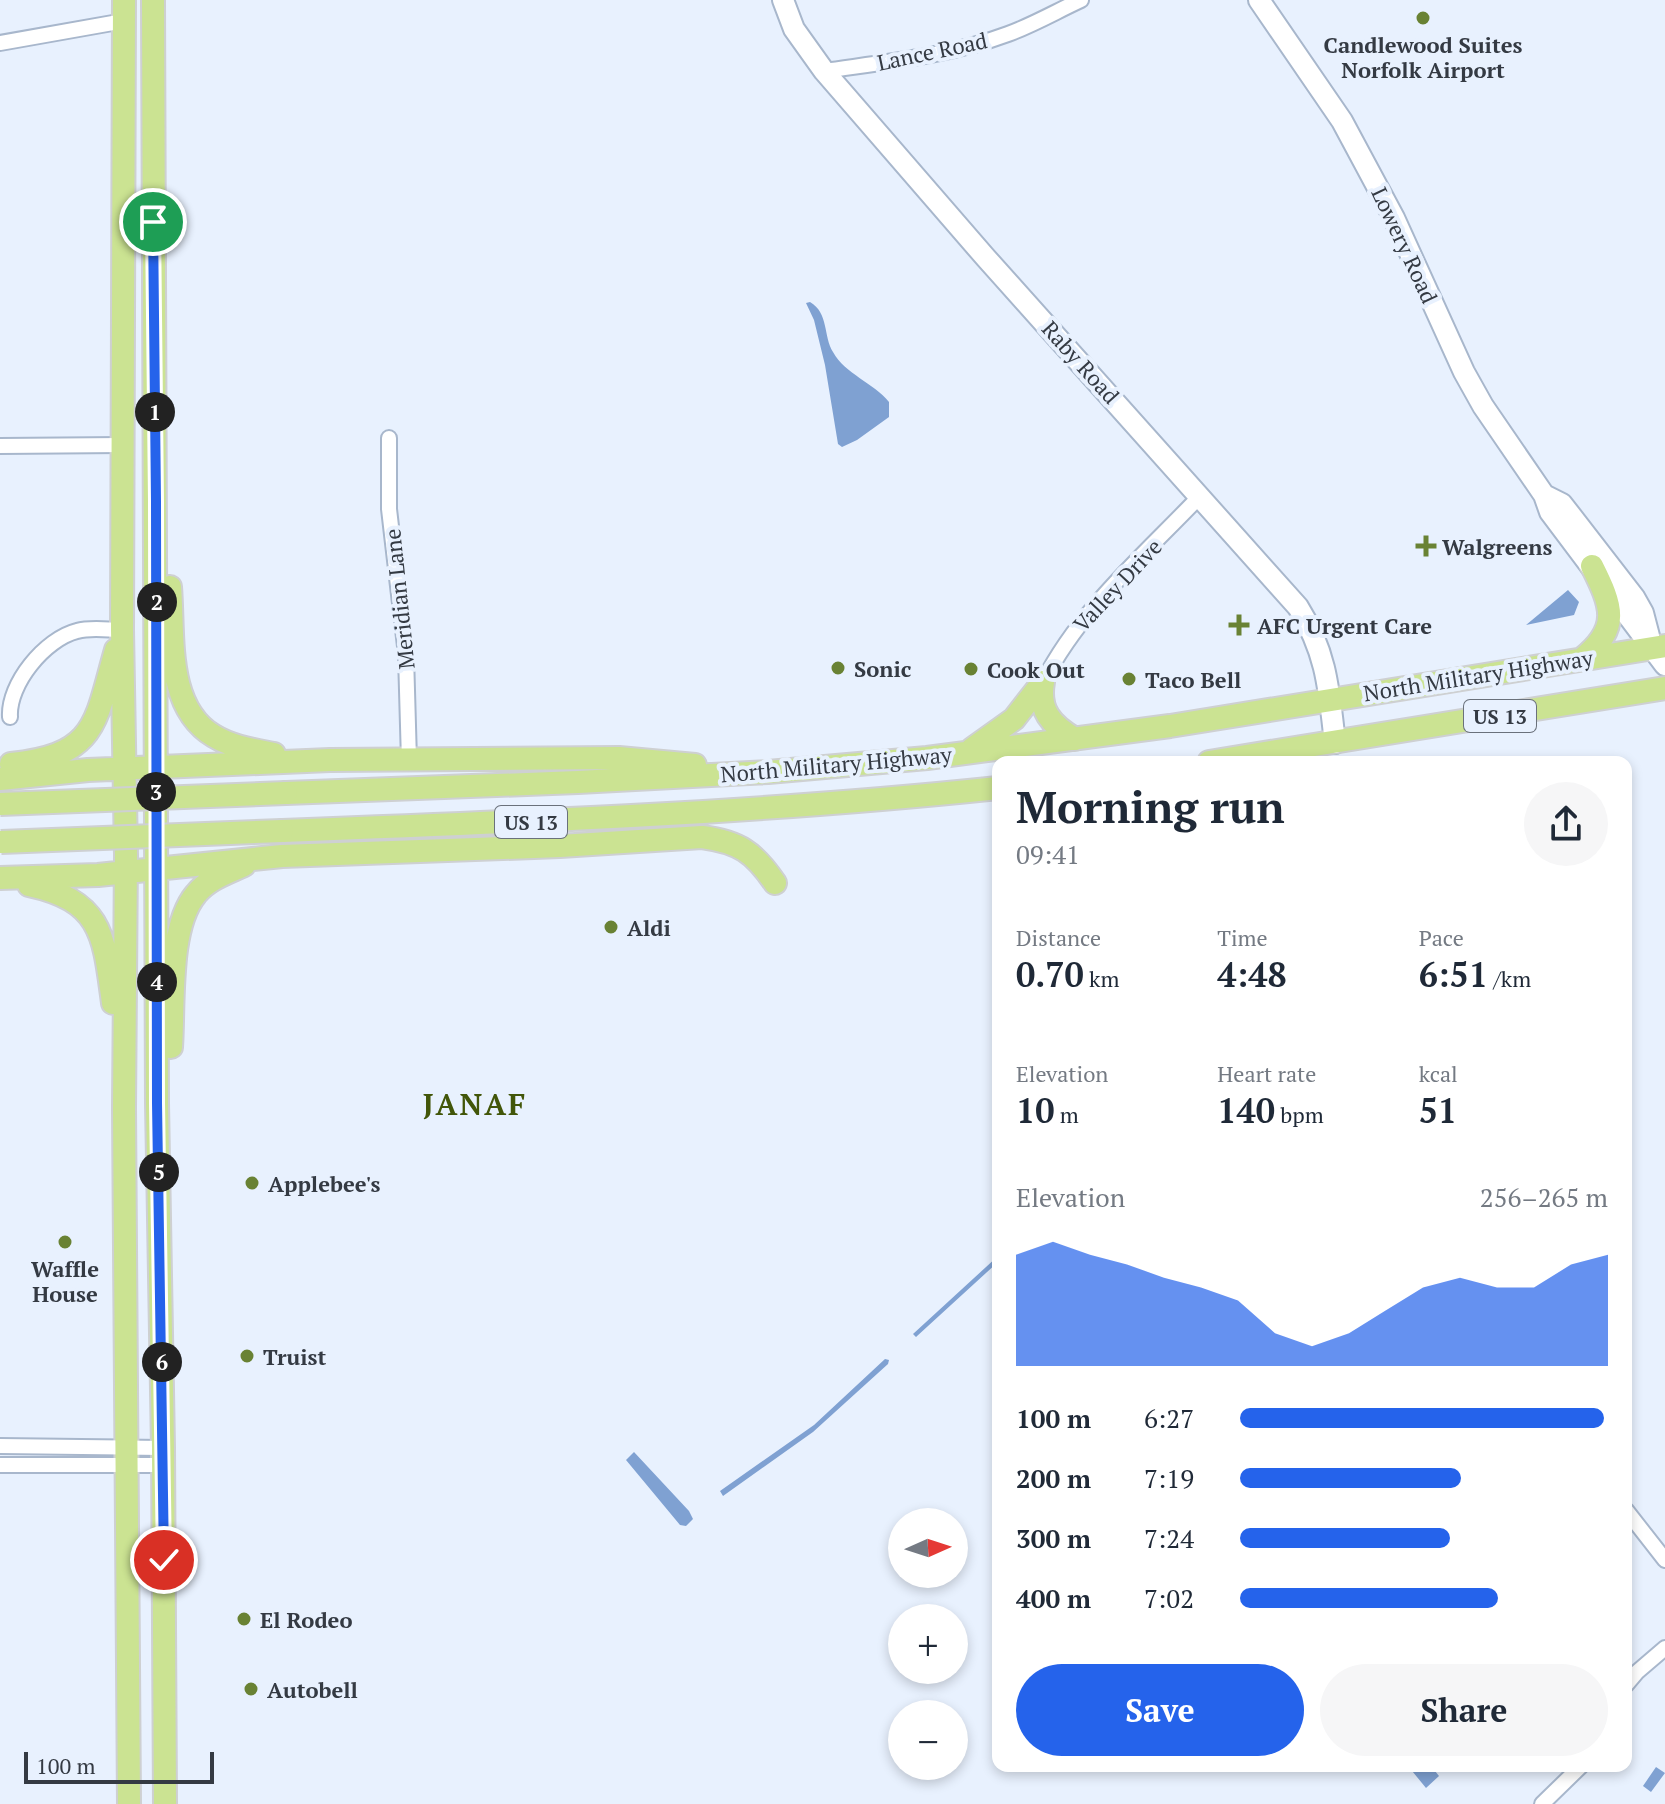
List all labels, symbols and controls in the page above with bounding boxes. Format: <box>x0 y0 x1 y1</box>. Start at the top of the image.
marker: Candlewood Suites Norfolk Airport <box>1414 9 1432 27</box>
street label: Lance Road <box>874 25 990 77</box>
place label: Candlewood Suites Norfolk Airport <box>1324 30 1522 84</box>
street label: Lowery Road <box>1365 182 1445 308</box>
pin <box>119 188 187 256</box>
icon: arrive <box>131 200 175 244</box>
street label: Raby Road <box>1036 314 1126 410</box>
pin: 1 <box>135 392 175 432</box>
text: 1 <box>149 397 161 426</box>
street label: Meridian Lane <box>377 527 421 671</box>
street label: Valley Drive <box>1066 532 1168 638</box>
place label: Walgreens <box>1442 532 1552 561</box>
marker: Walgreens <box>1417 537 1435 555</box>
pin: 2 <box>137 582 177 622</box>
text: 2 <box>151 587 163 616</box>
place label: AFC Urgent Care <box>1257 611 1432 640</box>
marker: AFC Urgent Care <box>1228 614 1250 636</box>
street label: North Military Highway <box>1361 642 1596 707</box>
place label: Sonic <box>854 654 912 683</box>
place label: Cook Out <box>987 655 1085 684</box>
marker: Sonic <box>829 659 847 677</box>
marker: Cook Out <box>962 660 980 678</box>
place label: Taco Bell <box>1145 665 1241 694</box>
marker: Taco Bell <box>1120 670 1138 688</box>
road number: US 13 <box>1464 700 1536 732</box>
street label: North Military Highway <box>719 739 954 789</box>
pin: 3 <box>136 772 176 812</box>
text: 3 <box>150 777 162 806</box>
text: Morning run <box>1016 777 1285 836</box>
button: share <box>1524 782 1608 866</box>
road number: US 13 <box>495 806 567 838</box>
text: 09:41 <box>1016 837 1080 871</box>
place label: Aldi <box>627 913 671 942</box>
marker: Aldi <box>602 918 620 936</box>
text: Distance <box>1016 923 1101 952</box>
text: Time <box>1217 923 1268 952</box>
text: Pace <box>1419 923 1464 952</box>
text: 0.70 <box>1016 952 1084 997</box>
text: 4:48 <box>1217 952 1287 997</box>
text: 6:51 <box>1419 952 1488 997</box>
pin: 4 <box>137 962 177 1002</box>
text: km <box>1084 964 1119 993</box>
text: /km <box>1488 964 1531 993</box>
text: 4 <box>151 967 163 996</box>
text: Elevation <box>1016 1059 1108 1088</box>
text: Heart rate <box>1217 1059 1316 1088</box>
text: kcal <box>1419 1059 1458 1088</box>
district label: JANAF <box>423 1084 527 1124</box>
text: 10 <box>1016 1088 1054 1133</box>
text: 140 <box>1217 1088 1275 1133</box>
text: 51 <box>1419 1088 1457 1133</box>
text: m <box>1054 1100 1079 1129</box>
text: bpm <box>1275 1100 1324 1129</box>
pin: 5 <box>139 1152 179 1192</box>
text: 5 <box>153 1157 165 1186</box>
place label: Applebee's <box>268 1169 381 1198</box>
marker: Applebee's <box>243 1174 261 1192</box>
text: Elevation <box>1016 1180 1125 1214</box>
text: 256–265 m <box>1480 1180 1608 1214</box>
marker: Waffle House <box>56 1233 74 1251</box>
place label: Waffle House <box>31 1254 99 1308</box>
pin: 6 <box>142 1342 182 1382</box>
place label: Truist <box>263 1342 326 1371</box>
text: 6 <box>156 1347 168 1376</box>
marker: Truist <box>238 1347 256 1365</box>
text: 100 m <box>1016 1401 1091 1435</box>
text: 6:27 <box>1144 1401 1194 1435</box>
text: 200 m <box>1016 1461 1091 1495</box>
text: 7:19 <box>1144 1461 1194 1495</box>
north arrow <box>888 1508 968 1588</box>
map controls <box>888 1508 968 1780</box>
text: 300 m <box>1016 1521 1091 1555</box>
text: 7:24 <box>1144 1521 1194 1555</box>
pin <box>130 1526 198 1594</box>
icon: check <box>142 1538 186 1582</box>
text: 400 m <box>1016 1581 1091 1615</box>
text: 7:02 <box>1144 1581 1194 1615</box>
button: + <box>888 1604 968 1684</box>
place label: El Rodeo <box>260 1605 352 1634</box>
marker: El Rodeo <box>235 1610 253 1628</box>
button: Save <box>1016 1664 1304 1756</box>
button: Share <box>1320 1664 1608 1756</box>
place label: Autobell <box>267 1675 358 1704</box>
marker: Autobell <box>242 1680 260 1698</box>
button: − <box>888 1700 968 1780</box>
scale bar <box>24 1748 214 1784</box>
text: 100 m <box>36 1751 96 1780</box>

